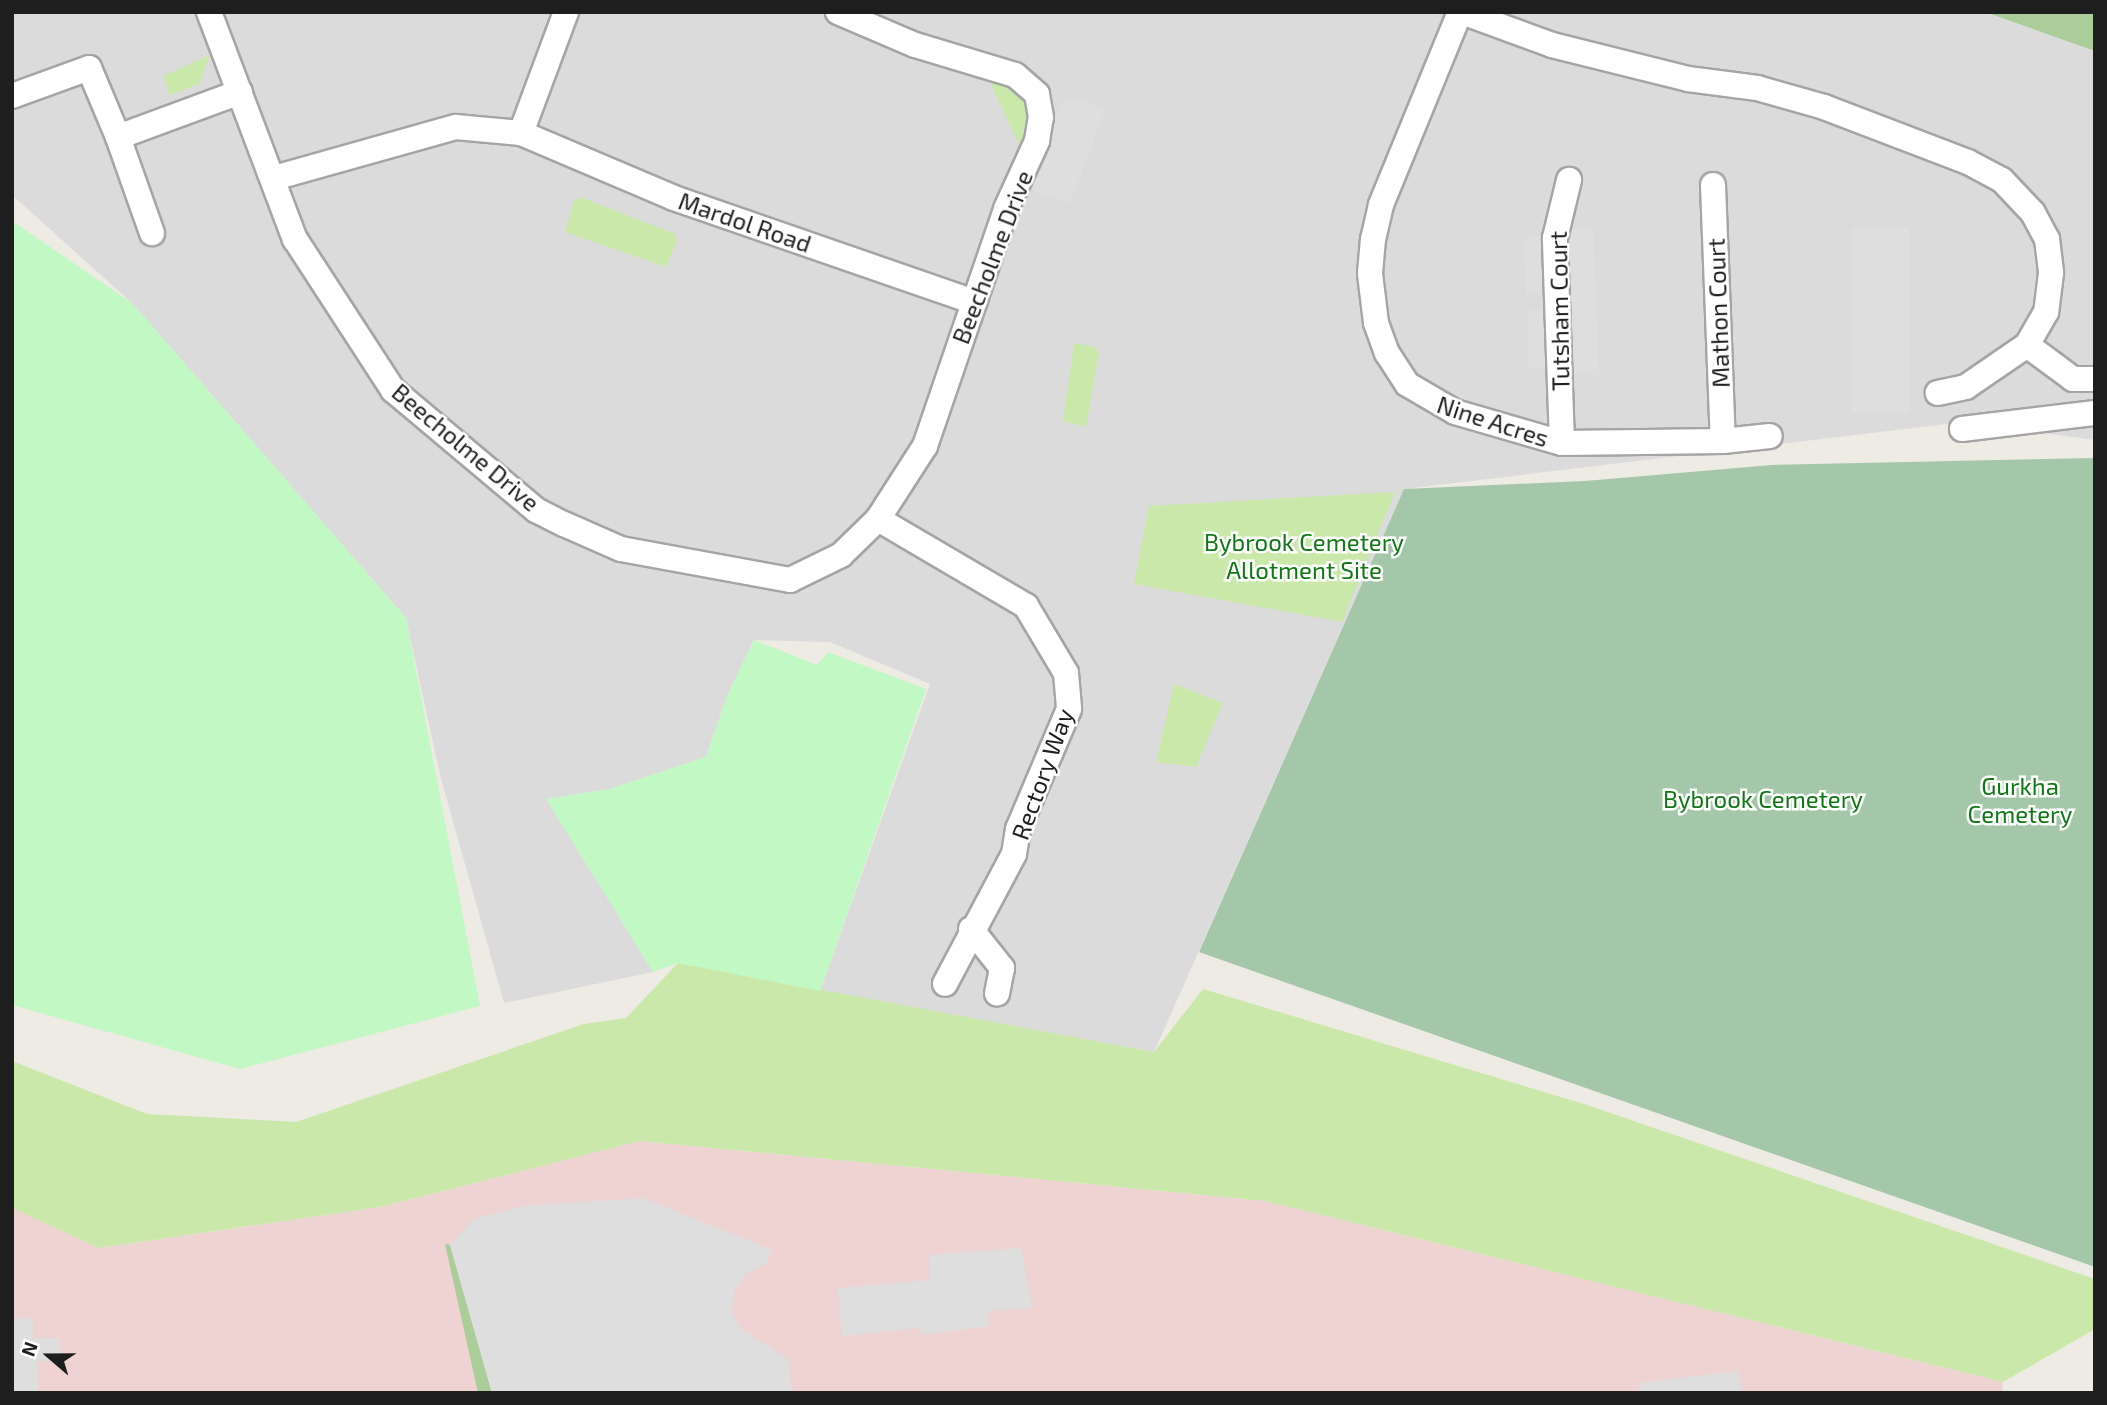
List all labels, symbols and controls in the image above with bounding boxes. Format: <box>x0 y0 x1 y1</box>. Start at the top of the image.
street label: Beecholme Drive <box>946 166 1038 348</box>
street label: Mardol Road <box>675 186 815 258</box>
street label: Tutsham Court <box>1543 231 1575 391</box>
street label: Mathon Court <box>1701 238 1735 388</box>
street label: Beecholme Drive <box>387 377 545 517</box>
street label: Nine Acres <box>1433 389 1553 453</box>
park label: Bybrook Cemetery Allotment Site <box>1204 528 1404 584</box>
street label: Rectory Way <box>1005 704 1079 844</box>
park label: Gurkha Cemetery <box>1968 772 2072 828</box>
park label: Bybrook Cemetery <box>1663 785 1863 813</box>
north arrow <box>14 1321 84 1391</box>
text: N <box>16 1338 42 1359</box>

